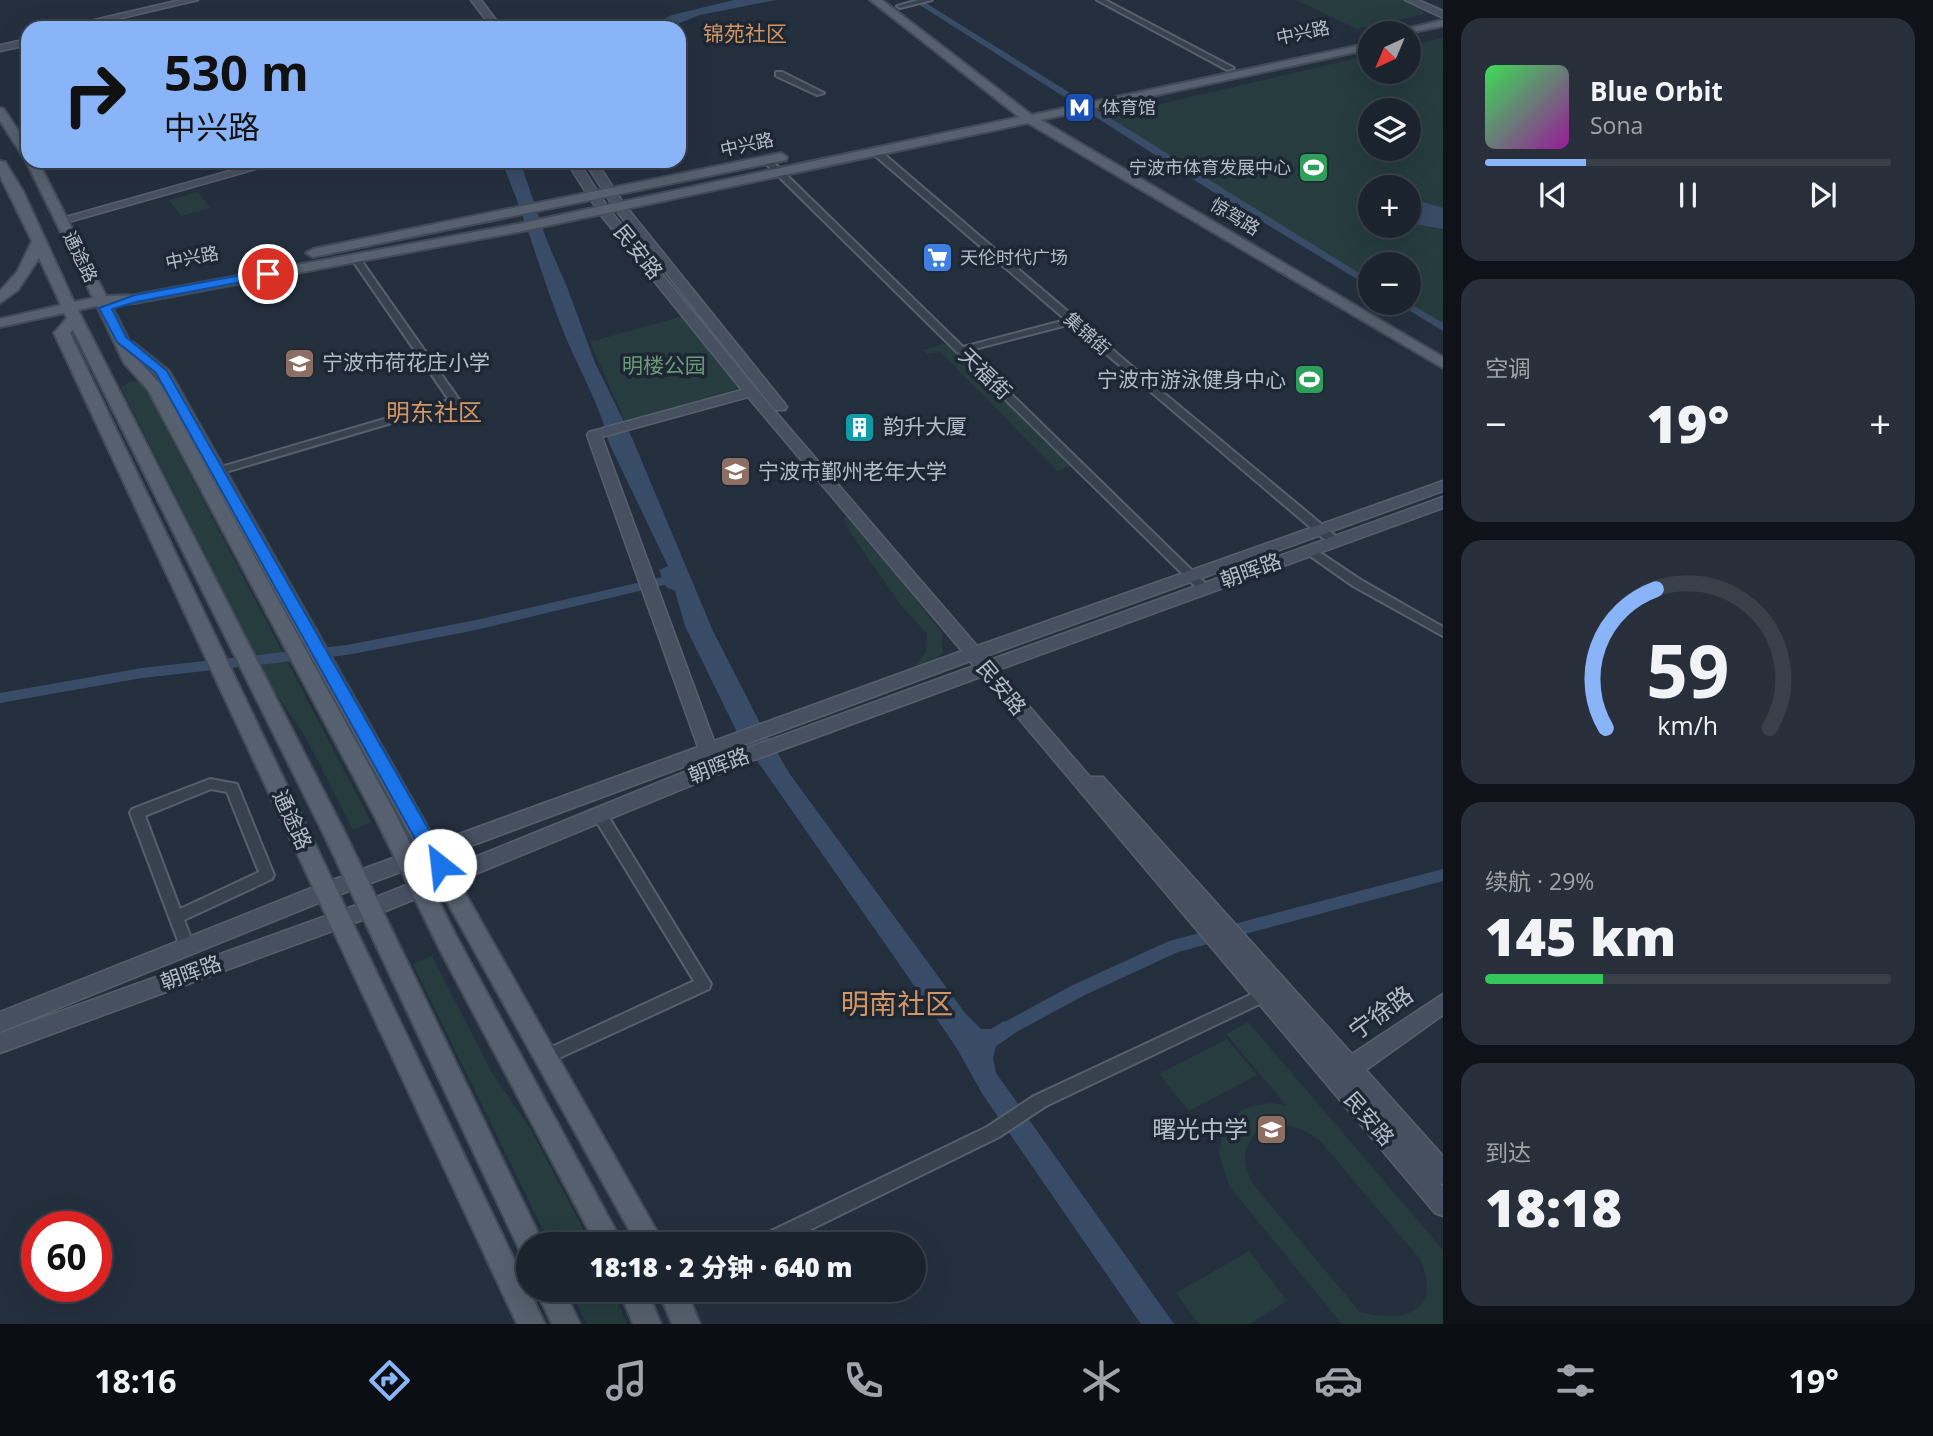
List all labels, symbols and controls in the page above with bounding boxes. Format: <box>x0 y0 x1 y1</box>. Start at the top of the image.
street label: 中兴路 <box>1274 15 1332 49</box>
district label: 锦苑社区 <box>703 19 787 47</box>
north arrow <box>1358 21 1421 84</box>
map controls <box>1358 21 1421 315</box>
text: 530 m <box>164 39 309 105</box>
icon: right <box>49 49 140 140</box>
text: Blue Orbit <box>1590 73 1723 109</box>
metro station icon: 体育馆 <box>1062 91 1096 125</box>
place label: 体育馆 <box>1102 95 1156 119</box>
button: layers <box>1358 98 1421 161</box>
text: 中兴路 <box>164 105 260 148</box>
text: Sona <box>1590 109 1643 141</box>
street label: 中兴路 <box>718 127 776 161</box>
sports icon: 宁波市体育发展中心 <box>1297 151 1331 185</box>
place label: 宁波市体育发展中心 <box>1129 155 1291 179</box>
button: + <box>1358 175 1421 238</box>
icon: previous <box>1534 176 1572 214</box>
icon: pause <box>1669 176 1707 214</box>
icon: next <box>1804 176 1842 214</box>
street label: 惊驾路 <box>1206 192 1265 240</box>
street label: 民安路 <box>608 218 669 285</box>
street label: 通途路 <box>58 227 104 286</box>
street label: 中兴路 <box>163 240 221 274</box>
supermarket icon: 天伦时代广场 <box>920 241 954 275</box>
pin <box>238 244 298 304</box>
place label: 天伦时代广场 <box>960 245 1068 269</box>
button: − <box>1358 252 1421 315</box>
icon: arrive <box>249 255 287 293</box>
street label: 集锦街 <box>1059 306 1116 360</box>
street label: 天福街 <box>953 341 1018 405</box>
school or university icon: 宁波市荷花庄小学 <box>282 346 316 380</box>
place label: 宁波市荷花庄小学 <box>322 348 490 376</box>
park label: 明楼公园 <box>622 351 706 379</box>
text: 空调 <box>1485 352 1531 384</box>
sports icon: 宁波市游泳健身中心 <box>1292 363 1326 397</box>
place label: 宁波市游泳健身中心 <box>1097 365 1286 393</box>
text: 19° <box>1647 387 1729 458</box>
district label: 明东社区 <box>386 395 482 428</box>
text: − <box>1485 397 1507 449</box>
text: + <box>1869 397 1891 449</box>
building icon: 韵升大厦 <box>843 410 877 444</box>
place label: 韵升大厦 <box>883 412 967 440</box>
school or university icon: 宁波市鄞州老年大学 <box>718 455 752 489</box>
place label: 宁波市鄞州老年大学 <box>758 457 947 485</box>
street label: 朝晖路 <box>1216 546 1285 594</box>
text: 59 <box>1646 620 1730 719</box>
street label: 民安路 <box>971 654 1033 720</box>
text: km/h <box>1658 708 1718 742</box>
street label: 朝晖路 <box>684 741 753 789</box>
street label: 通途路 <box>267 785 319 854</box>
position arrow <box>403 828 477 902</box>
text: 续航 · 29% <box>1485 865 1594 897</box>
text: 145 km <box>1485 900 1676 971</box>
street label: 朝晖路 <box>156 948 225 996</box>
street label: 宁徐路 <box>1341 977 1419 1046</box>
district label: 明南社区 <box>841 984 953 1022</box>
street label: 民安路 <box>1339 1085 1401 1151</box>
place label: 曙光中学 <box>1152 1112 1248 1145</box>
school or university icon: 曙光中学 <box>1254 1113 1288 1147</box>
text: 到达 <box>1485 1136 1531 1168</box>
text: 18:18 <box>1485 1171 1622 1242</box>
speed limit sign: 60 <box>21 1211 112 1302</box>
text: 18:18 · 2 分钟 · 640 m <box>590 1249 852 1285</box>
icon: directions <box>365 1356 414 1405</box>
icon: music <box>602 1356 651 1405</box>
icon: phone <box>839 1356 888 1405</box>
icon: climate <box>1077 1356 1126 1405</box>
icon: car <box>1314 1356 1363 1405</box>
icon: filters <box>1551 1356 1600 1405</box>
text: 18:16 <box>94 1359 176 1402</box>
text: 19° <box>1789 1359 1839 1402</box>

